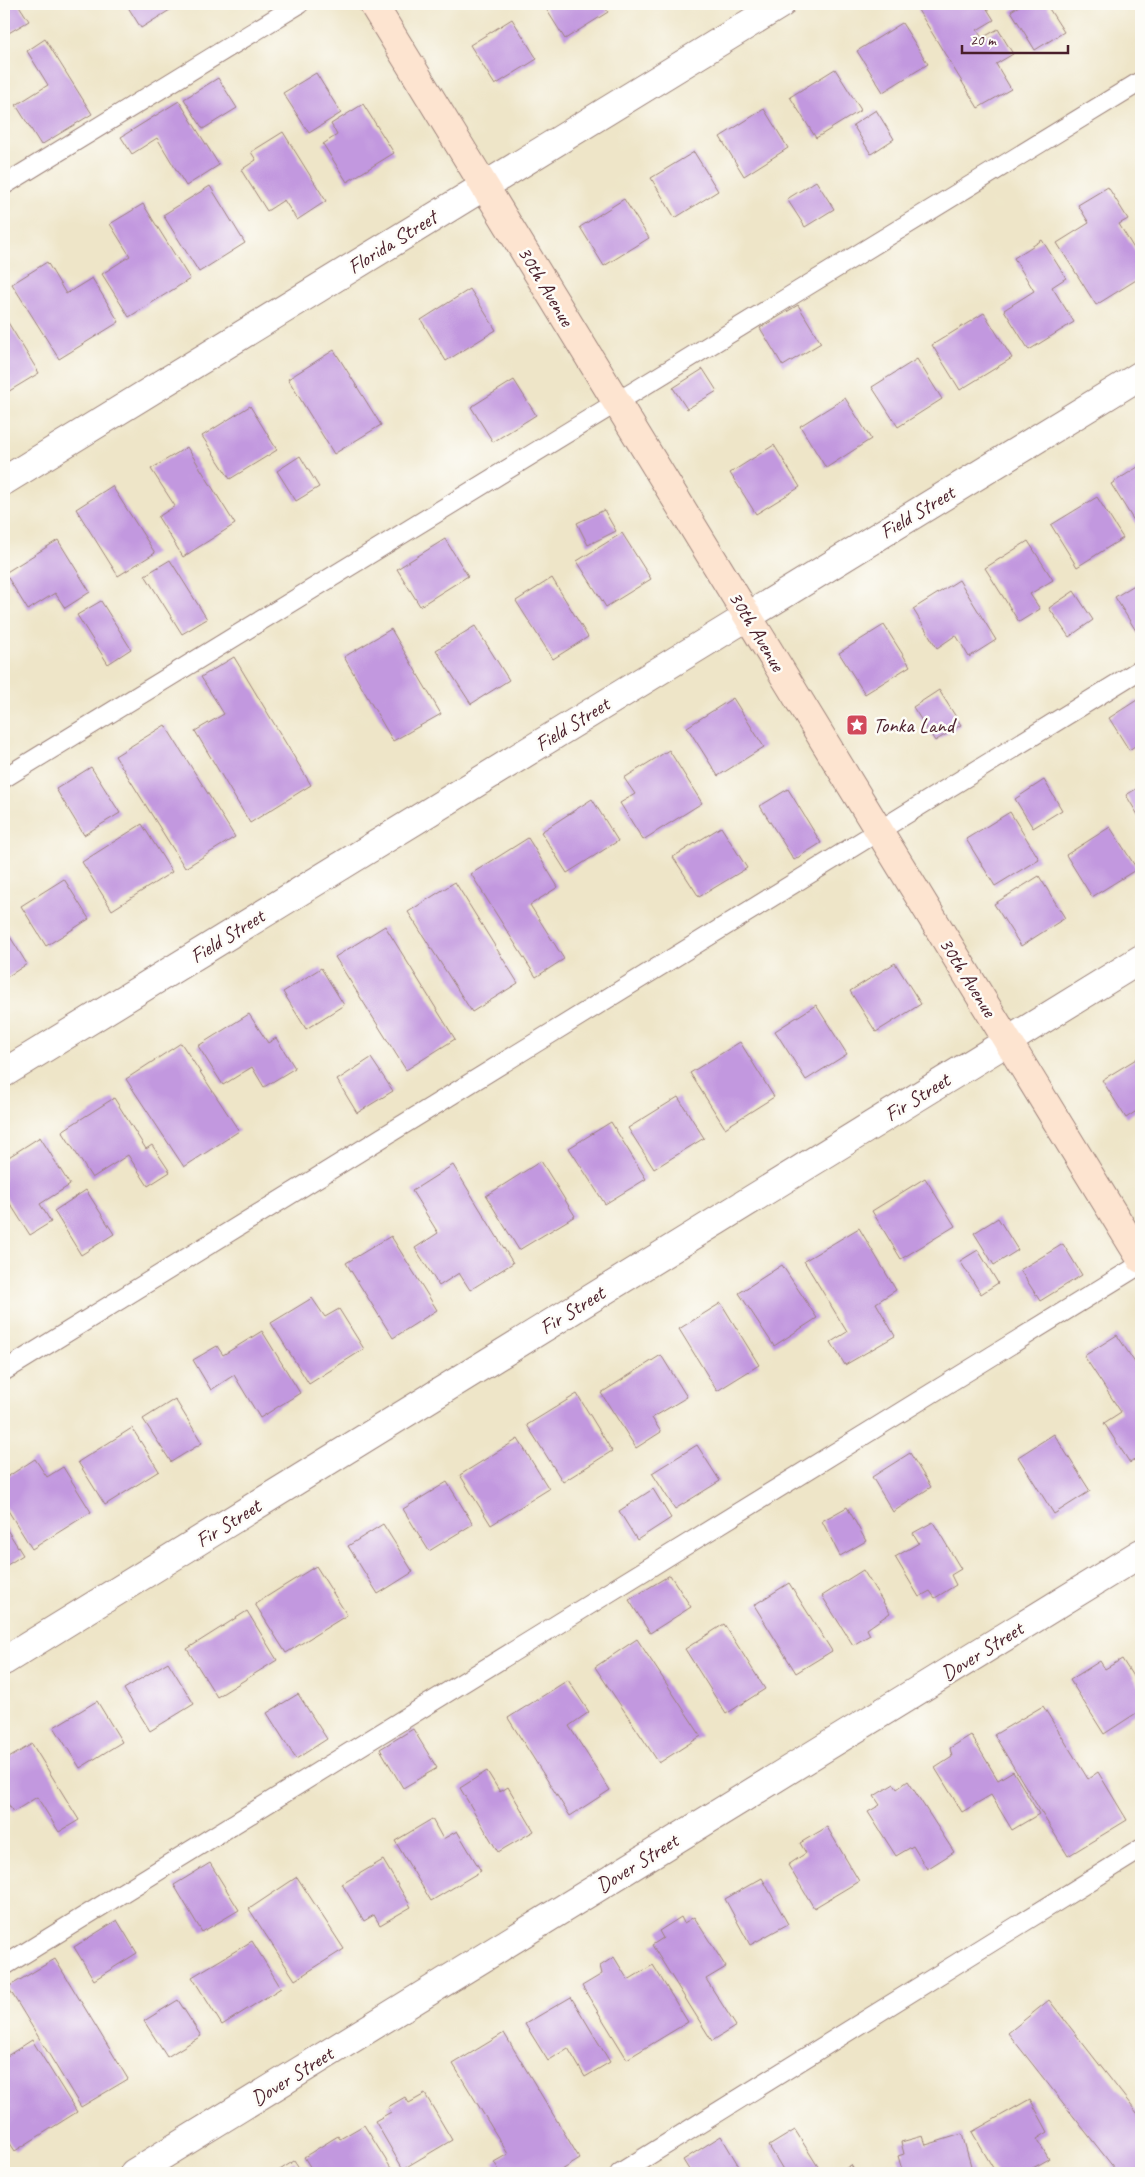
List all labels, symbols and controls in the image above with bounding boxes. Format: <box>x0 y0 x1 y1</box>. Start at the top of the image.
scale bar <box>962 22 1069 54</box>
text: 20 m <box>970 31 997 50</box>
street label: Florida Street <box>343 203 444 280</box>
street label: 30th Avenue <box>512 241 581 332</box>
street label: Field Street <box>875 479 961 544</box>
street label: 30th Avenue <box>723 586 792 677</box>
street label: Field Street <box>530 690 616 757</box>
place label: Tonka Land <box>873 712 958 738</box>
place icon: Tonka Land <box>845 713 869 737</box>
street label: Field Street <box>185 902 271 969</box>
street label: 30th Avenue <box>933 932 1003 1023</box>
street label: Fir Street <box>880 1066 956 1127</box>
street label: Fir Street <box>535 1279 611 1340</box>
street label: Fir Street <box>191 1492 267 1553</box>
street label: Dover Street <box>936 1615 1029 1686</box>
street label: Dover Street <box>591 1827 684 1898</box>
street label: Dover Street <box>246 2040 339 2111</box>

